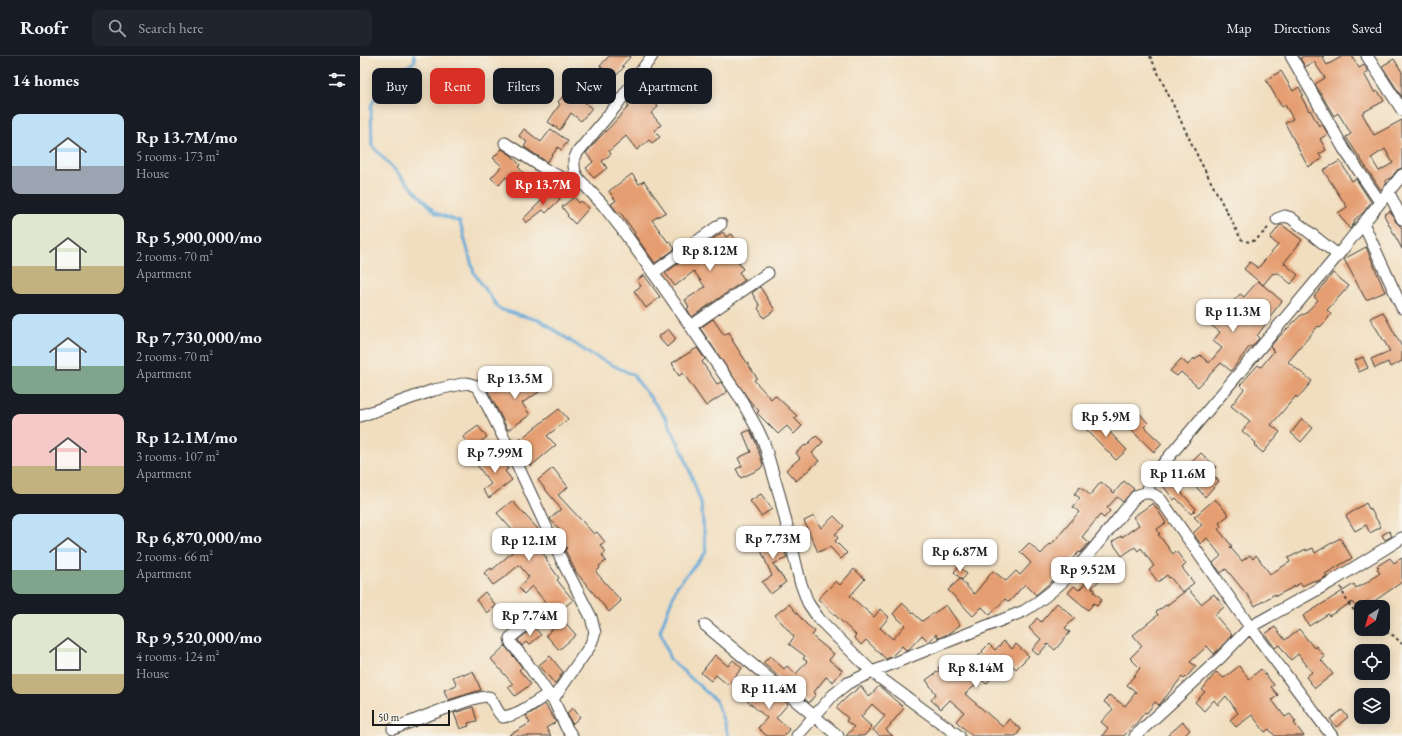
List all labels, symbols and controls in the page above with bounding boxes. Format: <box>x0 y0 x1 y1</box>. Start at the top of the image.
search box <box>92 10 372 46</box>
text: Roofr <box>20 15 68 40</box>
icon: search <box>106 17 128 39</box>
text: Search here <box>138 18 203 37</box>
text: Map <box>1226 19 1252 37</box>
text: Directions <box>1274 19 1330 37</box>
text: Saved <box>1352 19 1382 37</box>
chip: Buy <box>372 68 422 104</box>
chip: Rent <box>430 68 485 104</box>
chip: Filters <box>493 68 554 104</box>
chip: New <box>562 68 616 104</box>
chip: Apartment <box>624 68 712 104</box>
text: 14 homes <box>12 69 79 91</box>
icon: filters <box>326 69 348 91</box>
text: Rp 13.7M/mo <box>136 126 237 148</box>
icon: home <box>44 130 92 178</box>
text: 5 rooms · 173 m² <box>136 148 220 165</box>
text: House <box>136 165 169 182</box>
pin: Rp 13.7M <box>502 172 584 206</box>
text: Rp 13.7M <box>515 176 571 193</box>
text: Rp 5,900,000/mo <box>136 226 262 248</box>
icon: home <box>44 230 92 278</box>
pin: Rp 8.12M <box>669 238 751 272</box>
text: Rp 8.12M <box>682 242 738 259</box>
text: 2 rooms · 70 m² <box>136 248 213 265</box>
text: Apartment <box>136 265 191 282</box>
pin: Rp 11.3M <box>1192 299 1274 333</box>
text: Rp 11.3M <box>1205 303 1261 320</box>
text: Rp 7,730,000/mo <box>136 326 262 348</box>
icon: home <box>44 330 92 378</box>
text: 2 rooms · 70 m² <box>136 348 213 365</box>
text: Apartment <box>136 365 191 382</box>
pin: Rp 13.5M <box>474 366 556 400</box>
text: Rp 13.5M <box>487 370 543 387</box>
pin: Rp 5.9M <box>1069 404 1143 438</box>
text: Rp 5.9M <box>1081 408 1131 425</box>
text: Rp 12.1M/mo <box>136 426 237 448</box>
icon: home <box>44 430 92 478</box>
pin: Rp 7.99M <box>454 440 536 474</box>
text: Rp 7.99M <box>467 444 523 461</box>
text: 3 rooms · 107 m² <box>136 448 220 465</box>
pin: Rp 11.6M <box>1137 461 1219 495</box>
text: Apartment <box>136 465 191 482</box>
text: Rp 11.6M <box>1150 465 1206 482</box>
text: Rp 6,870,000/mo <box>136 526 262 548</box>
pin: Rp 7.73M <box>732 526 814 560</box>
pin: Rp 12.1M <box>488 528 570 562</box>
icon: home <box>44 530 92 578</box>
text: Rp 7.73M <box>745 530 801 547</box>
text: Rp 12.1M <box>501 532 557 549</box>
pin: Rp 6.87M <box>919 539 1001 573</box>
text: Rp 6.87M <box>932 543 988 560</box>
text: 2 rooms · 66 m² <box>136 548 213 565</box>
pin: Rp 9.52M <box>1047 557 1129 591</box>
text: Rp 9.52M <box>1060 561 1116 578</box>
text: Apartment <box>136 565 191 582</box>
north arrow <box>1354 600 1390 636</box>
map controls <box>1354 600 1390 724</box>
pin: Rp 7.74M <box>489 603 571 637</box>
text: Rp 7.74M <box>502 607 558 624</box>
text: Rp 9,520,000/mo <box>136 626 262 648</box>
icon: home <box>44 630 92 678</box>
button: locate <box>1354 644 1390 680</box>
text: 4 rooms · 124 m² <box>136 648 220 665</box>
pin: Rp 8.14M <box>935 655 1017 689</box>
text: Rp 8.14M <box>948 659 1004 676</box>
text: House <box>136 665 169 682</box>
pin: Rp 11.4M <box>728 676 810 710</box>
text: Rp 11.4M <box>741 680 797 697</box>
button: layers <box>1354 688 1390 724</box>
scale bar <box>372 708 450 727</box>
text: 50 m <box>378 710 399 724</box>

